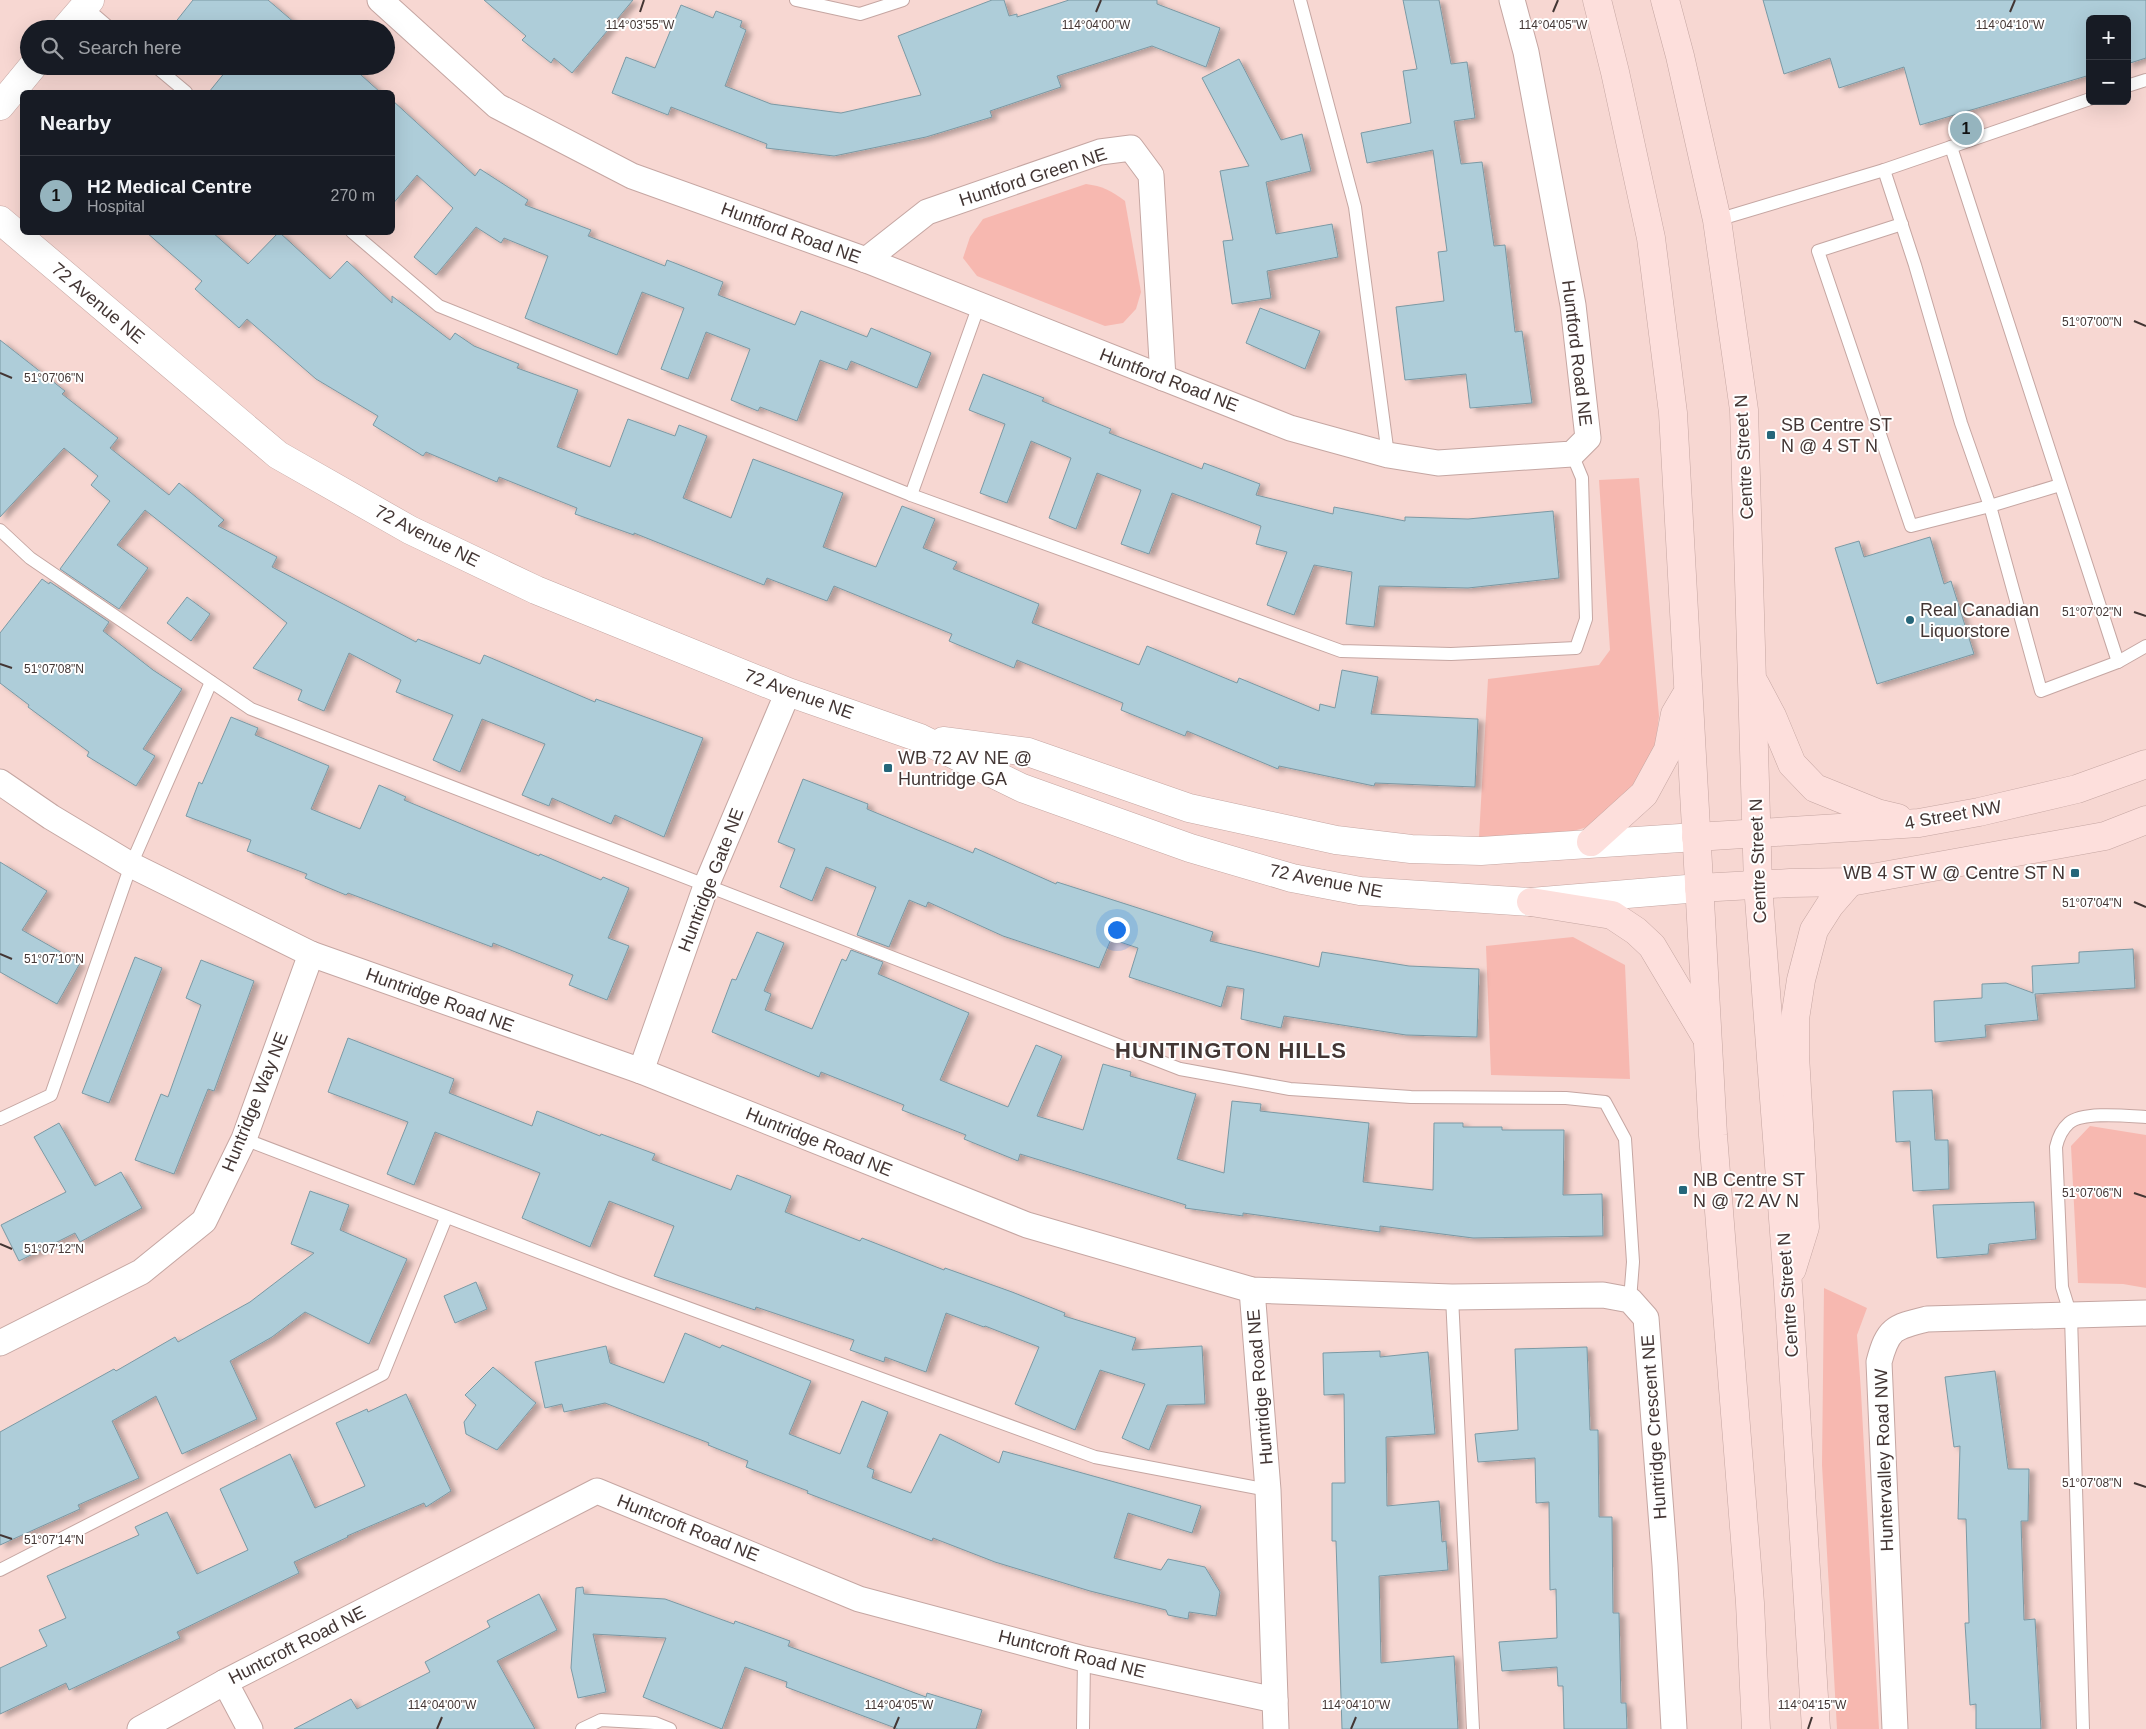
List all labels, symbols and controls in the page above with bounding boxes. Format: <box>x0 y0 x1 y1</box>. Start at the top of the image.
map controls <box>2086 15 2131 105</box>
button: + <box>2086 15 2131 60</box>
text: 114°03'55"W <box>606 18 675 32</box>
text: 114°04'00"W <box>1062 18 1131 32</box>
text: 114°04'05"W <box>1519 18 1588 32</box>
text: 114°04'10"W <box>1976 18 2045 32</box>
search box <box>20 20 395 75</box>
icon: search <box>38 34 66 62</box>
text: Search here <box>78 37 182 58</box>
button: − <box>2086 60 2131 105</box>
pin: 1 <box>1950 110 1982 148</box>
text: Nearby <box>40 111 111 134</box>
street label: Huntford Green NE <box>957 144 1109 210</box>
text: H2 Medical Centre <box>87 176 252 197</box>
text: 1 <box>52 187 60 204</box>
text: 270 m <box>331 187 375 204</box>
text: Hospital <box>87 198 145 215</box>
street label: Huntford Road NE <box>718 198 864 268</box>
street label: 72 Avenue NE <box>48 258 148 348</box>
street label: Huntford Road NE <box>1558 279 1596 427</box>
text: 51°07'00"N <box>2062 315 2122 329</box>
street label: Huntford Road NE <box>1097 344 1241 416</box>
text: 51°07'06"N <box>24 371 84 385</box>
street label: Centre Street N <box>1731 394 1757 520</box>
place label: SB Centre ST N @ 4 ST N <box>1781 415 1892 456</box>
marker: SB Centre ST N @ 4 ST N <box>1765 429 1777 441</box>
street label: 72 Avenue NE <box>371 501 483 571</box>
place label: Real Canadian Liquorstore <box>1920 600 2039 641</box>
text: 51°07'02"N <box>2062 605 2122 619</box>
marker: Real Canadian Liquorstore <box>1904 614 1916 626</box>
text: 51°07'08"N <box>24 662 84 676</box>
street label: 72 Avenue NE <box>742 665 856 723</box>
place label: WB 72 AV NE @ Huntridge GA <box>898 748 1032 789</box>
marker: WB 72 AV NE @ Huntridge GA <box>882 762 894 774</box>
street label: 4 Street NW <box>1903 797 2003 833</box>
street label: Centre Street N <box>1746 798 1770 924</box>
street label: Huntridge Gate NE <box>674 805 748 955</box>
street label: 72 Avenue NE <box>1268 860 1384 902</box>
place label: WB 4 ST W @ Centre ST N <box>1843 863 2065 883</box>
marker: WB 4 ST W @ Centre ST N <box>2069 867 2081 879</box>
text: 51°07'04"N <box>2062 896 2122 910</box>
your location <box>1104 917 1130 943</box>
text: 51°07'10"N <box>24 952 84 966</box>
street label: Huntridge Road NE <box>363 964 517 1036</box>
street label: Huntridge Way NE <box>218 1029 292 1175</box>
district label: HUNTINGTON HILLS <box>1115 1038 1347 1063</box>
street label: Huntridge Road NE <box>743 1103 895 1181</box>
place label: NB Centre ST N @ 72 AV N <box>1693 1170 1805 1211</box>
marker: NB Centre ST N @ 72 AV N <box>1677 1184 1689 1196</box>
text: 51°07'06"N <box>2062 1186 2122 1200</box>
street label: Centre Street N <box>1774 1232 1802 1358</box>
text: 51°07'12"N <box>24 1242 84 1256</box>
street label: Huntridge Road NE <box>1243 1308 1277 1466</box>
street label: Huntridge Crescent NE <box>1638 1334 1670 1520</box>
street label: Huntervalley Road NW <box>1871 1368 1897 1552</box>
text: 51°07'08"N <box>2062 1476 2122 1490</box>
street label: Huntcroft Road NE <box>614 1490 762 1566</box>
text: 51°07'14"N <box>24 1533 84 1547</box>
street label: Huntcroft Road NE <box>225 1602 369 1688</box>
street label: Huntcroft Road NE <box>996 1626 1148 1682</box>
text: 114°04'00"W <box>408 1698 477 1712</box>
text: 114°04'05"W <box>865 1698 934 1712</box>
text: 114°04'10"W <box>1322 1698 1391 1712</box>
text: 114°04'15"W <box>1778 1698 1847 1712</box>

